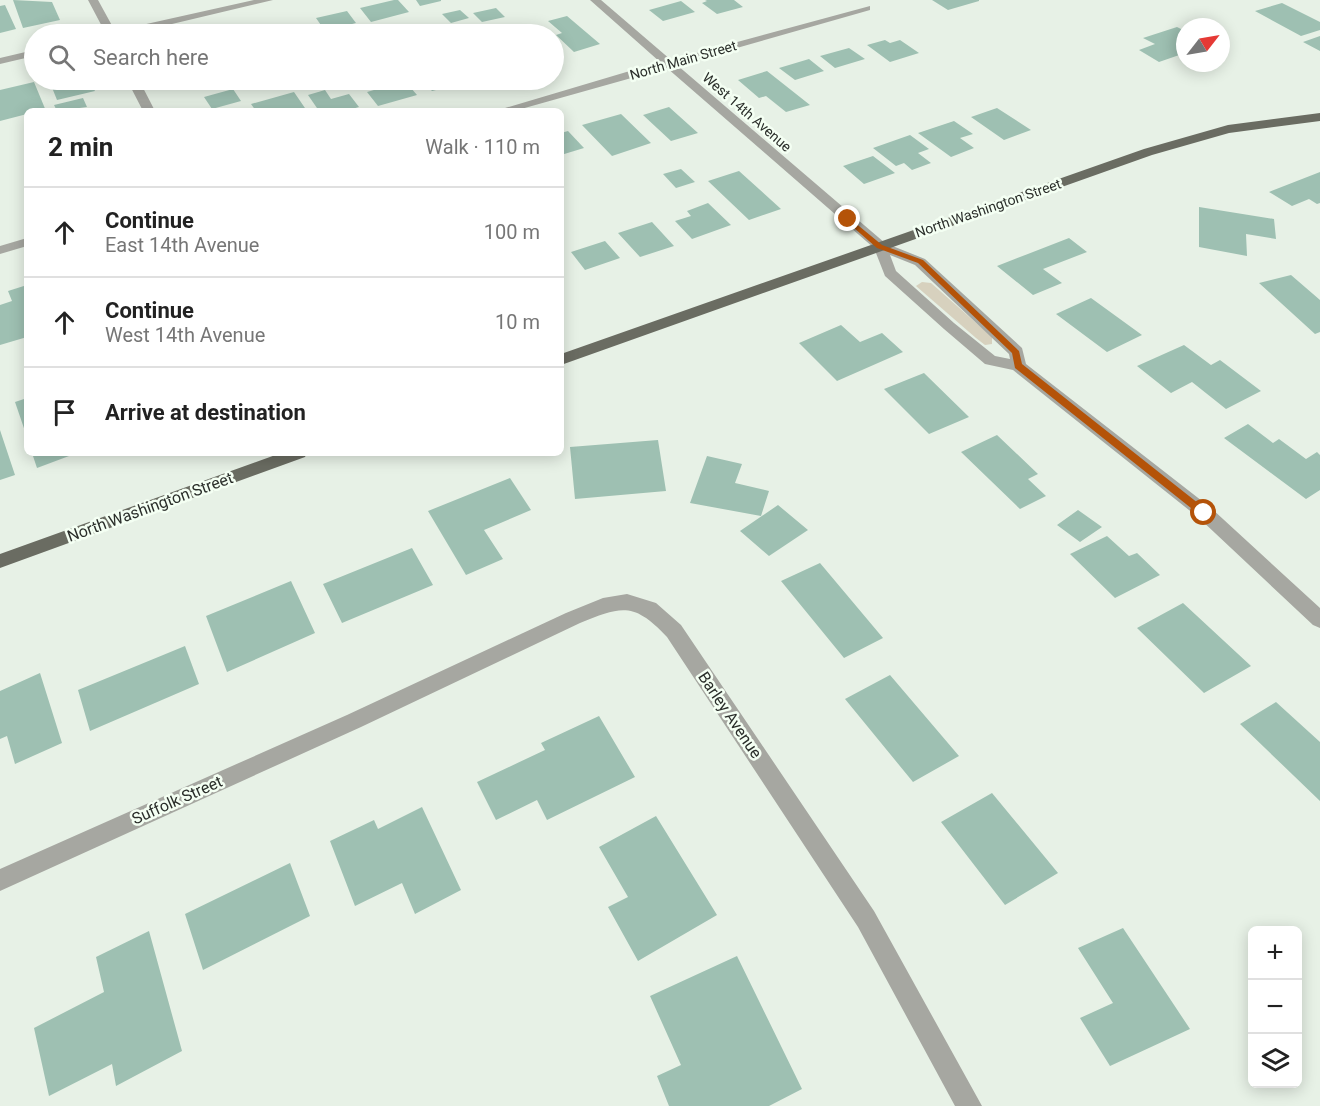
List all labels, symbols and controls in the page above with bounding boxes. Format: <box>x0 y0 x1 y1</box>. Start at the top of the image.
north arrow <box>1176 18 1230 72</box>
search box <box>24 24 564 90</box>
street label: North Main Street <box>628 37 739 83</box>
icon: search <box>45 41 78 74</box>
text: Search here <box>93 45 209 70</box>
street label: West 14th Avenue <box>699 69 795 155</box>
text: 2 min <box>48 132 113 162</box>
text: Walk · 110 m <box>425 135 540 159</box>
street label: North Washington Street <box>913 175 1063 240</box>
route end <box>834 205 860 231</box>
text: Continue <box>105 208 194 233</box>
icon: ahead <box>48 216 81 249</box>
text: 100 m <box>484 220 540 244</box>
text: East 14th Avenue <box>105 233 259 257</box>
text: Continue <box>105 298 194 323</box>
icon: ahead <box>48 306 81 339</box>
text: 10 m <box>495 310 540 334</box>
text: West 14th Avenue <box>105 323 265 347</box>
icon: arrive <box>48 396 81 429</box>
text: Arrive at destination <box>105 400 306 425</box>
street label: North Washington Street <box>65 468 235 546</box>
route start <box>1190 499 1216 525</box>
street label: Barley Avenue <box>694 668 766 762</box>
street label: Suffolk Street <box>129 772 225 828</box>
map controls <box>1248 926 1302 1088</box>
button: + <box>1248 926 1302 980</box>
button: − <box>1248 980 1302 1034</box>
button: layers <box>1248 1034 1302 1088</box>

